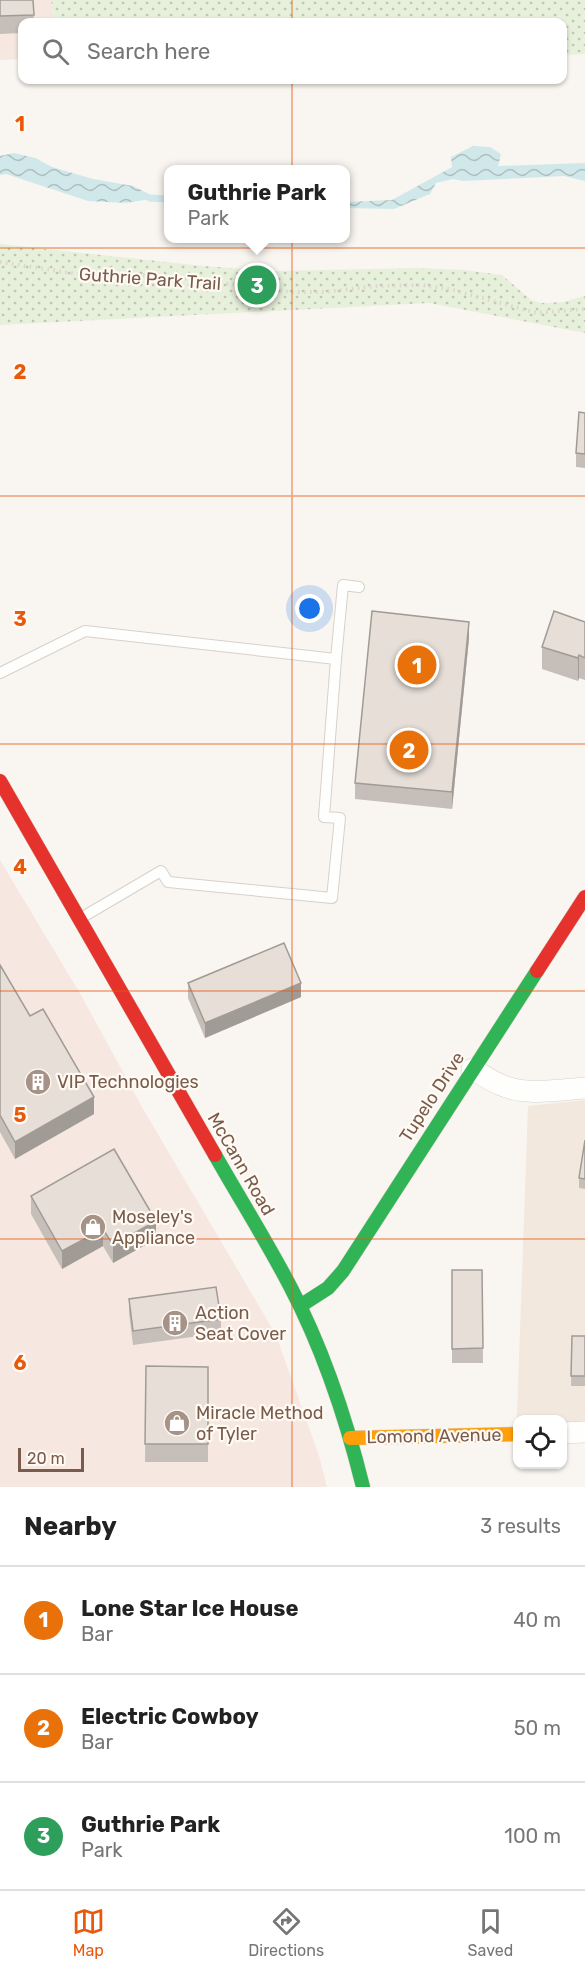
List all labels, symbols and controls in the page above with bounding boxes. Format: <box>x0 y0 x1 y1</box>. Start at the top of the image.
search box <box>18 18 567 84</box>
icon: search <box>39 35 72 68</box>
text: Search here <box>87 38 210 65</box>
text: 1 <box>15 112 25 136</box>
popup <box>164 165 350 243</box>
text: Guthrie Park <box>187 179 327 206</box>
text: Park <box>187 206 229 230</box>
pin: 3 <box>238 262 276 308</box>
street label: Guthrie Park Trail <box>78 263 222 295</box>
text: 2 <box>14 360 27 384</box>
your location <box>295 594 324 623</box>
text: 3 <box>13 607 27 631</box>
pin: 1 <box>398 642 436 688</box>
pin: 2 <box>390 728 428 772</box>
text: 4 <box>13 855 27 879</box>
street label: Tupelo Drive <box>395 1048 469 1146</box>
building icon: VIP Technologies <box>23 1067 53 1097</box>
place label: VIP Technologies <box>57 1071 199 1093</box>
text: 5 <box>14 1103 27 1127</box>
street label: McCann Road <box>203 1109 279 1219</box>
place label: Moseley's Appliance <box>112 1206 195 1249</box>
shop icon: Moseley's Appliance <box>78 1212 108 1242</box>
place label: Action Seat Cover <box>195 1302 286 1345</box>
building icon: Action Seat Cover <box>160 1308 190 1338</box>
text: 6 <box>13 1351 27 1375</box>
place label: Miracle Method of Tyler <box>196 1402 323 1445</box>
shop icon: Miracle Method of Tyler <box>162 1408 192 1438</box>
map controls <box>513 1415 567 1469</box>
button: locate <box>513 1415 567 1469</box>
street label: Lomond Avenue <box>366 1424 502 1448</box>
scale bar <box>18 1445 84 1472</box>
text: 20 m <box>27 1449 65 1468</box>
text: Nearby <box>24 1511 117 1542</box>
text: 3 results <box>480 1514 561 1538</box>
text: Lone Star Ice House <box>81 1595 298 1622</box>
text: 1 <box>39 1608 48 1632</box>
text: 40 m <box>513 1608 561 1632</box>
text: Bar <box>81 1622 113 1646</box>
text: Electric Cowboy <box>81 1703 259 1730</box>
text: 2 <box>37 1716 50 1740</box>
text: 50 m <box>514 1716 561 1740</box>
text: Bar <box>81 1730 113 1754</box>
text: Guthrie Park <box>81 1811 220 1838</box>
text: 3 <box>37 1824 50 1848</box>
text: 100 m <box>504 1824 561 1848</box>
text: Park <box>81 1838 123 1862</box>
tab: Map <box>72 1905 105 1960</box>
tab: Directions <box>248 1905 324 1960</box>
tab: Saved <box>468 1905 513 1960</box>

